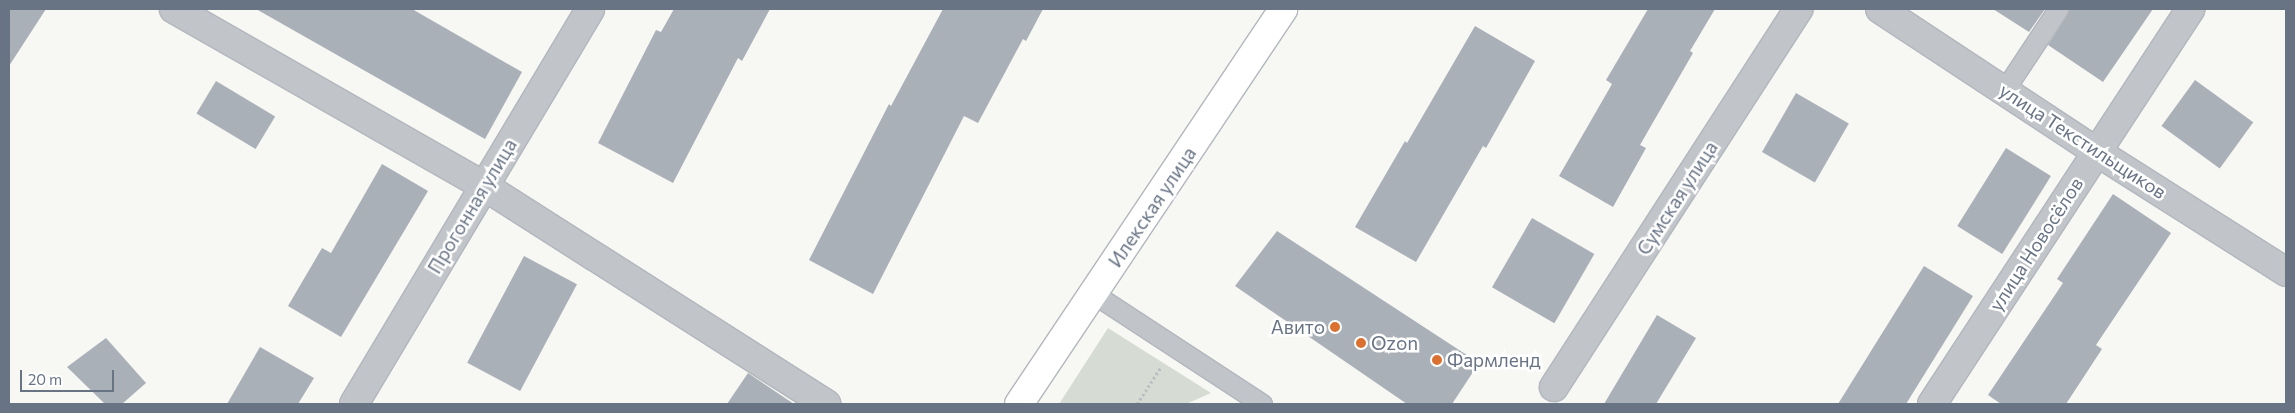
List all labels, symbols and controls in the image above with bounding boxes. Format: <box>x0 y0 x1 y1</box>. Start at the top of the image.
street label: улица Текстильщиков <box>1995 79 2171 203</box>
street label: Прогонная улица <box>423 134 521 278</box>
street label: Сумская улица <box>1632 137 1722 259</box>
street label: Илекская улица <box>1103 143 1201 271</box>
street label: улица Новосёлов <box>1984 173 2088 315</box>
place label: Авито <box>1271 316 1325 338</box>
marker: Авито <box>1329 321 1341 333</box>
place label: Ozon <box>1371 332 1418 354</box>
marker: Ozon <box>1355 337 1367 349</box>
place label: Фармленд <box>1447 349 1541 371</box>
marker: Фармленд <box>1431 354 1443 366</box>
scale bar <box>22 360 116 392</box>
text: 20 m <box>28 370 62 388</box>

